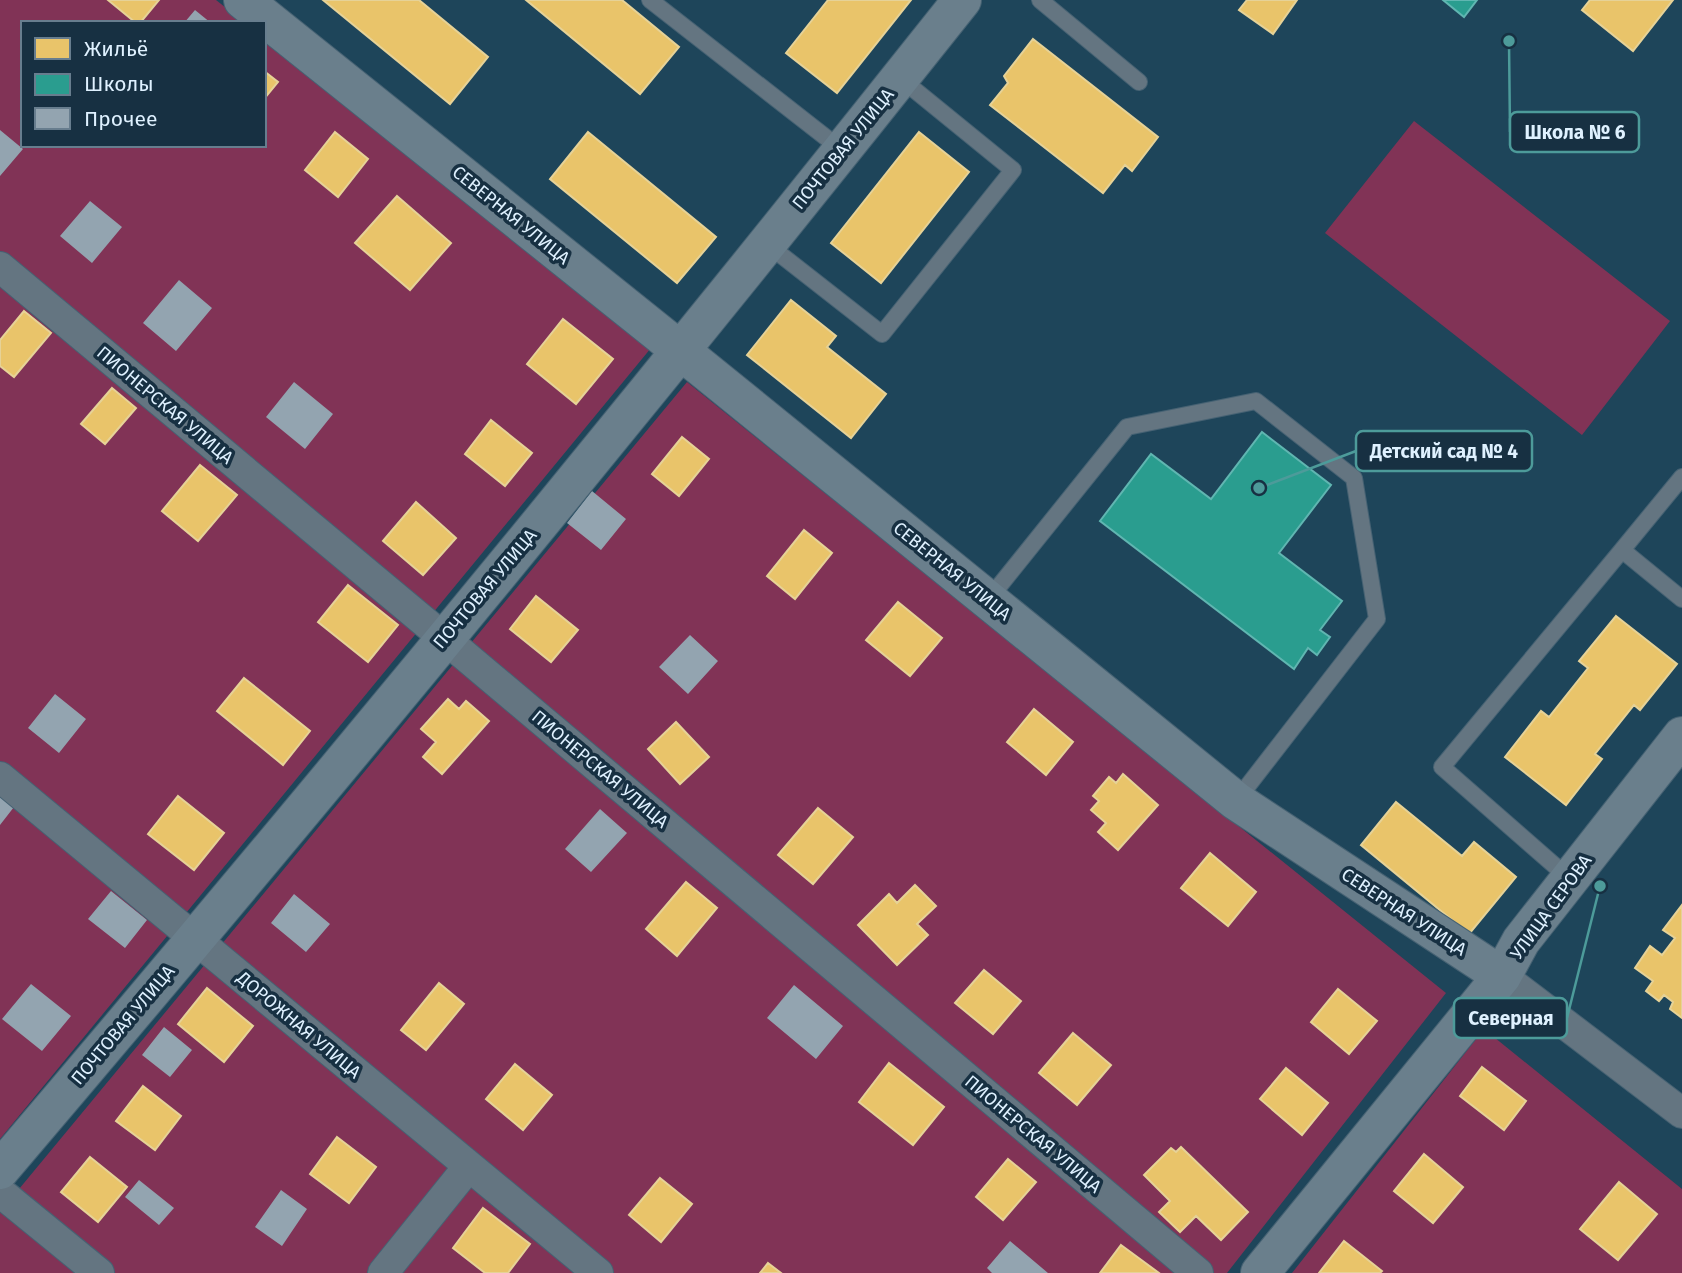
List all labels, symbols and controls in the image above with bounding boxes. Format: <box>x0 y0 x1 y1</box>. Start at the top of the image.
legend <box>21 21 266 147</box>
text: Жильё <box>84 36 148 62</box>
text: Школы <box>84 71 154 97</box>
street label: ПОЧТОВАЯ УЛИЦА <box>787 84 899 214</box>
text: Прочее <box>84 106 157 132</box>
callout: Школа № 6 <box>1510 112 1639 152</box>
text: Школа № 6 <box>1525 121 1626 144</box>
street label: СЕВЕРНАЯ УЛИЦА <box>448 161 575 270</box>
street label: ПИОНЕРСКАЯ УЛИЦА <box>92 341 238 469</box>
callout: Детский сад № 4 <box>1356 431 1532 471</box>
text: Детский сад № 4 <box>1369 440 1518 463</box>
street label: СЕВЕРНАЯ УЛИЦА <box>889 517 1016 626</box>
street label: ПОЧТОВАЯ УЛИЦА <box>429 524 542 653</box>
street label: ПИОНЕРСКАЯ УЛИЦА <box>527 705 673 833</box>
street label: УЛИЦА СЕРОВА <box>1506 850 1597 964</box>
street label: СЕВЕРНАЯ УЛИЦА <box>1337 863 1471 961</box>
street label: ПОЧТОВАЯ УЛИЦА <box>67 960 180 1089</box>
street label: ДОРОЖНАЯ УЛИЦА <box>232 966 366 1084</box>
callout: Северная <box>1454 998 1567 1038</box>
text: Северная <box>1468 1007 1554 1030</box>
street label: ПИОНЕРСКАЯ УЛИЦА <box>960 1070 1106 1198</box>

